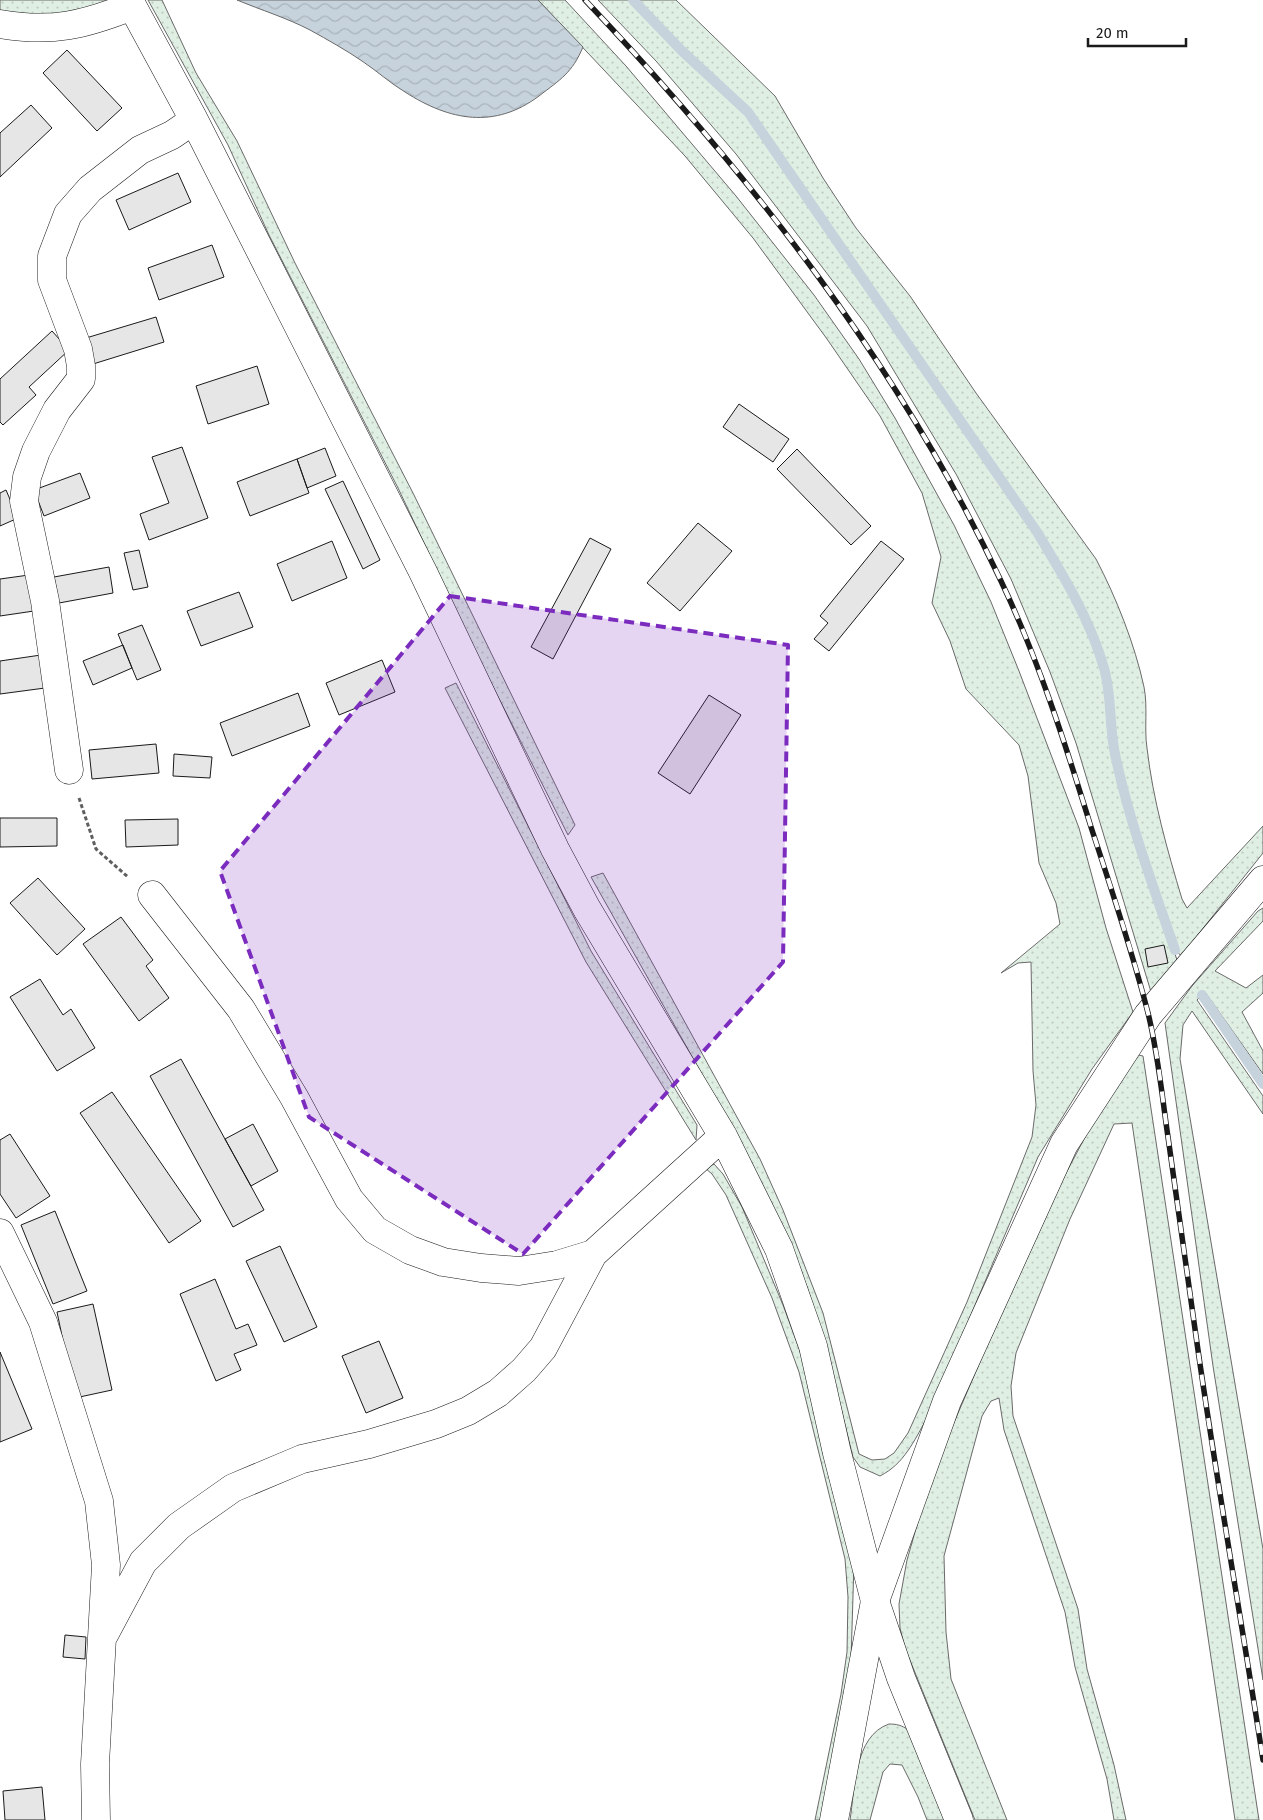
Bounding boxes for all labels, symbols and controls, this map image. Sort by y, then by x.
scale bar [1088,15,1186,47]
text: 20 m [1096,24,1129,42]

